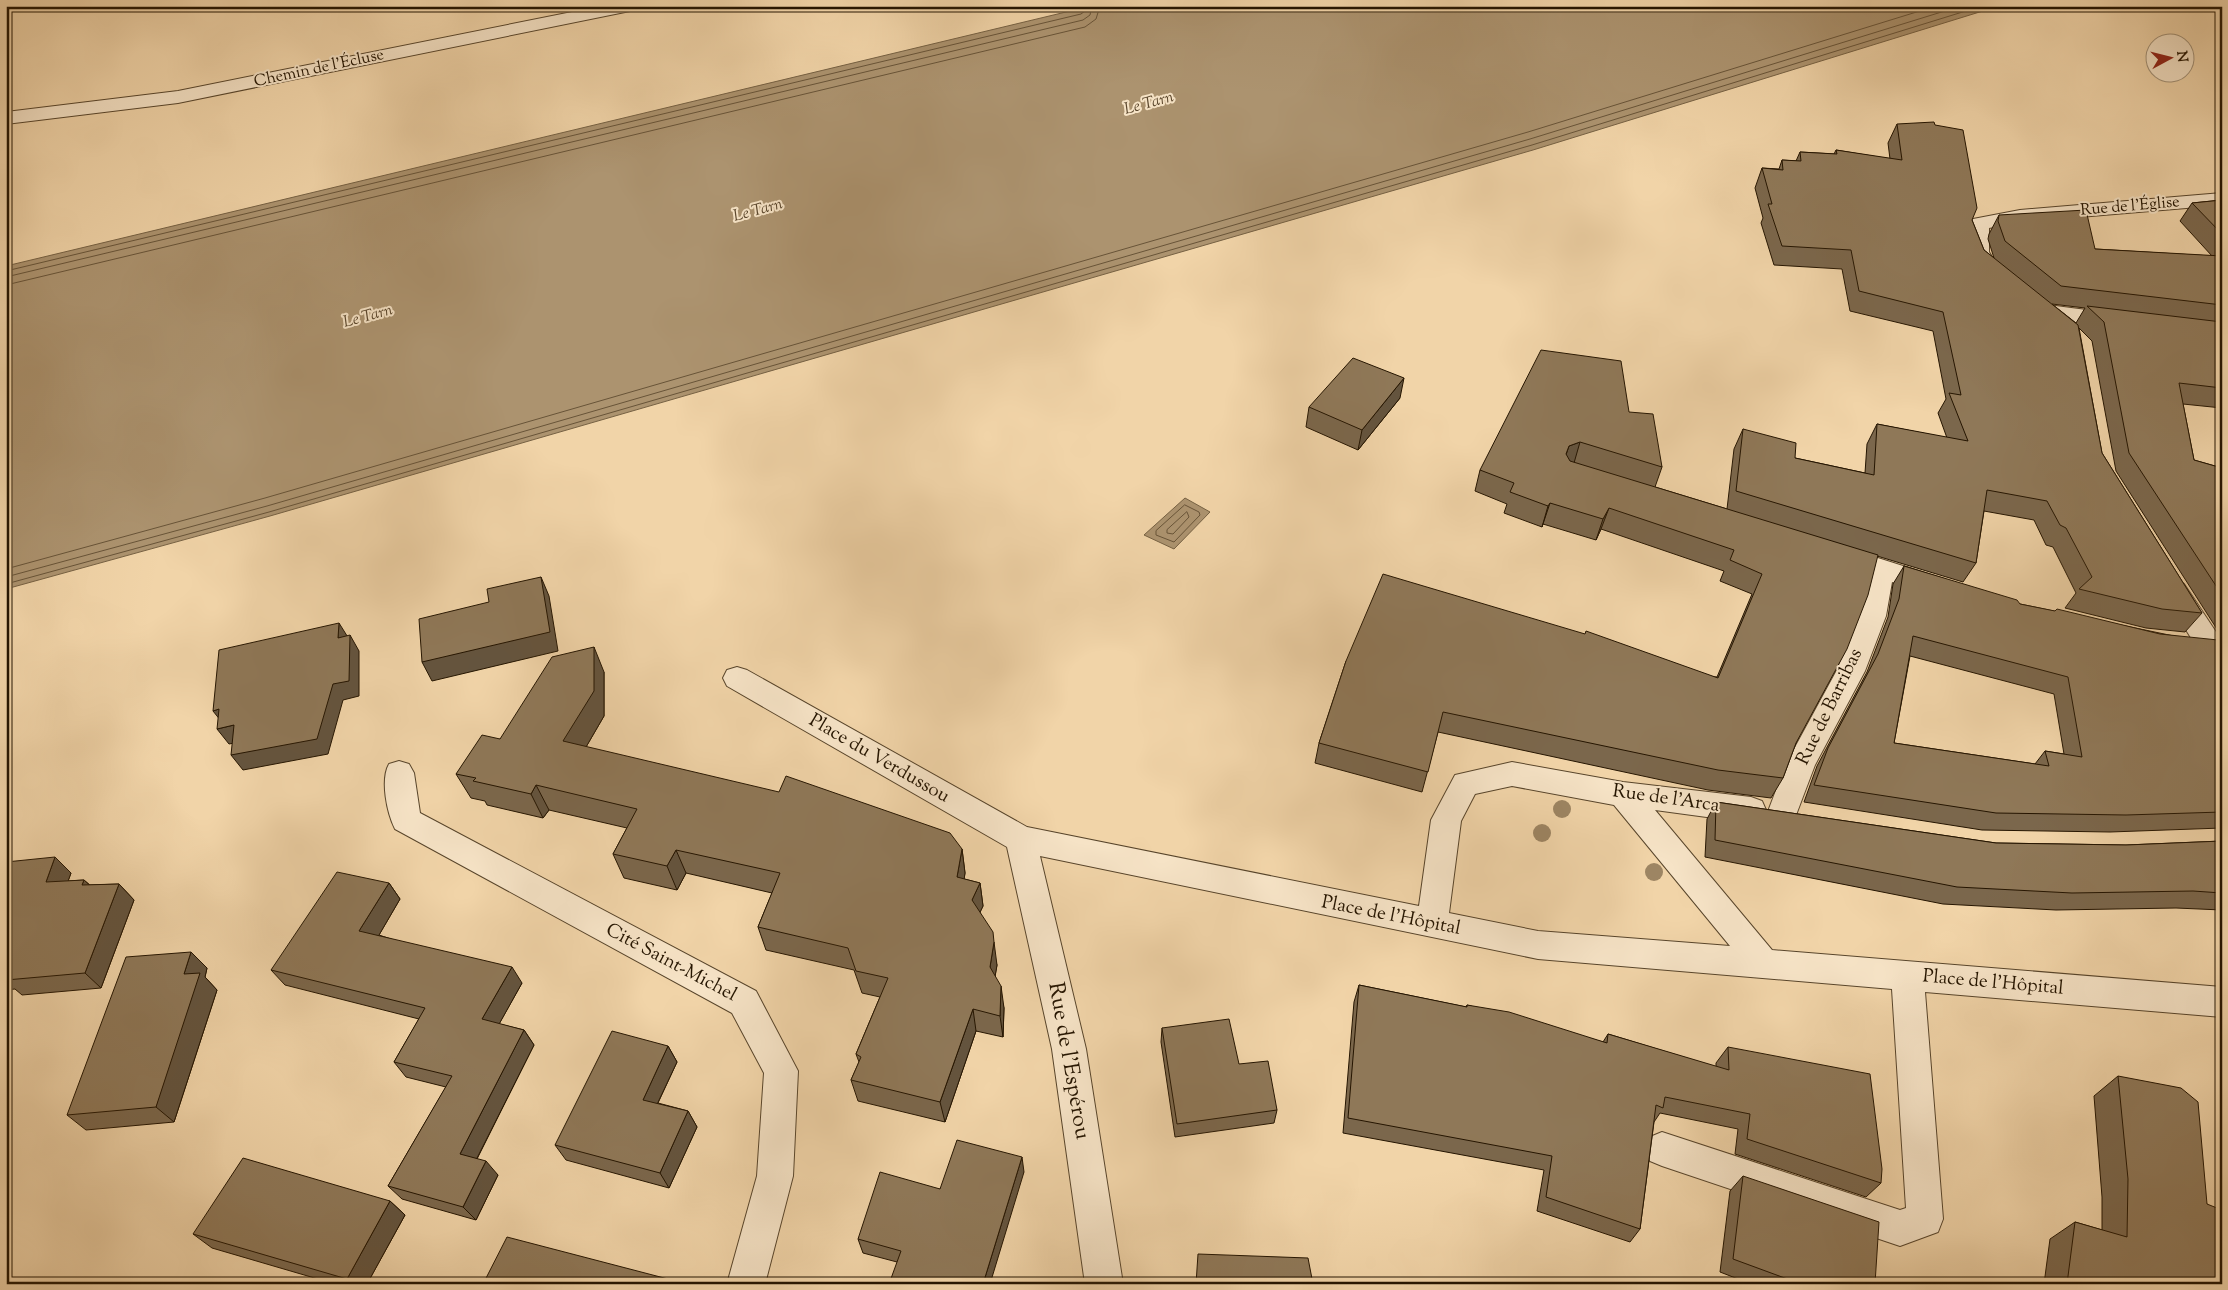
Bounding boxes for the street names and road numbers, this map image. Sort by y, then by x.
street label: Chemin de l'Écluse [252,44,386,94]
street label: Rue de l'Église [2079,191,2181,223]
street label: Rue de Barribas [1790,644,1870,770]
street label: Place du Verdussou [804,708,955,810]
street label: Rue de l'Arca [1611,778,1722,820]
street label: Place de l'Hôpital [1319,889,1463,943]
street label: Cité Saint-Michel [601,917,741,1009]
street label: Place de l'Hôpital [1921,963,2065,1003]
street label: Rue de l'Espérou [1038,980,1098,1142]

